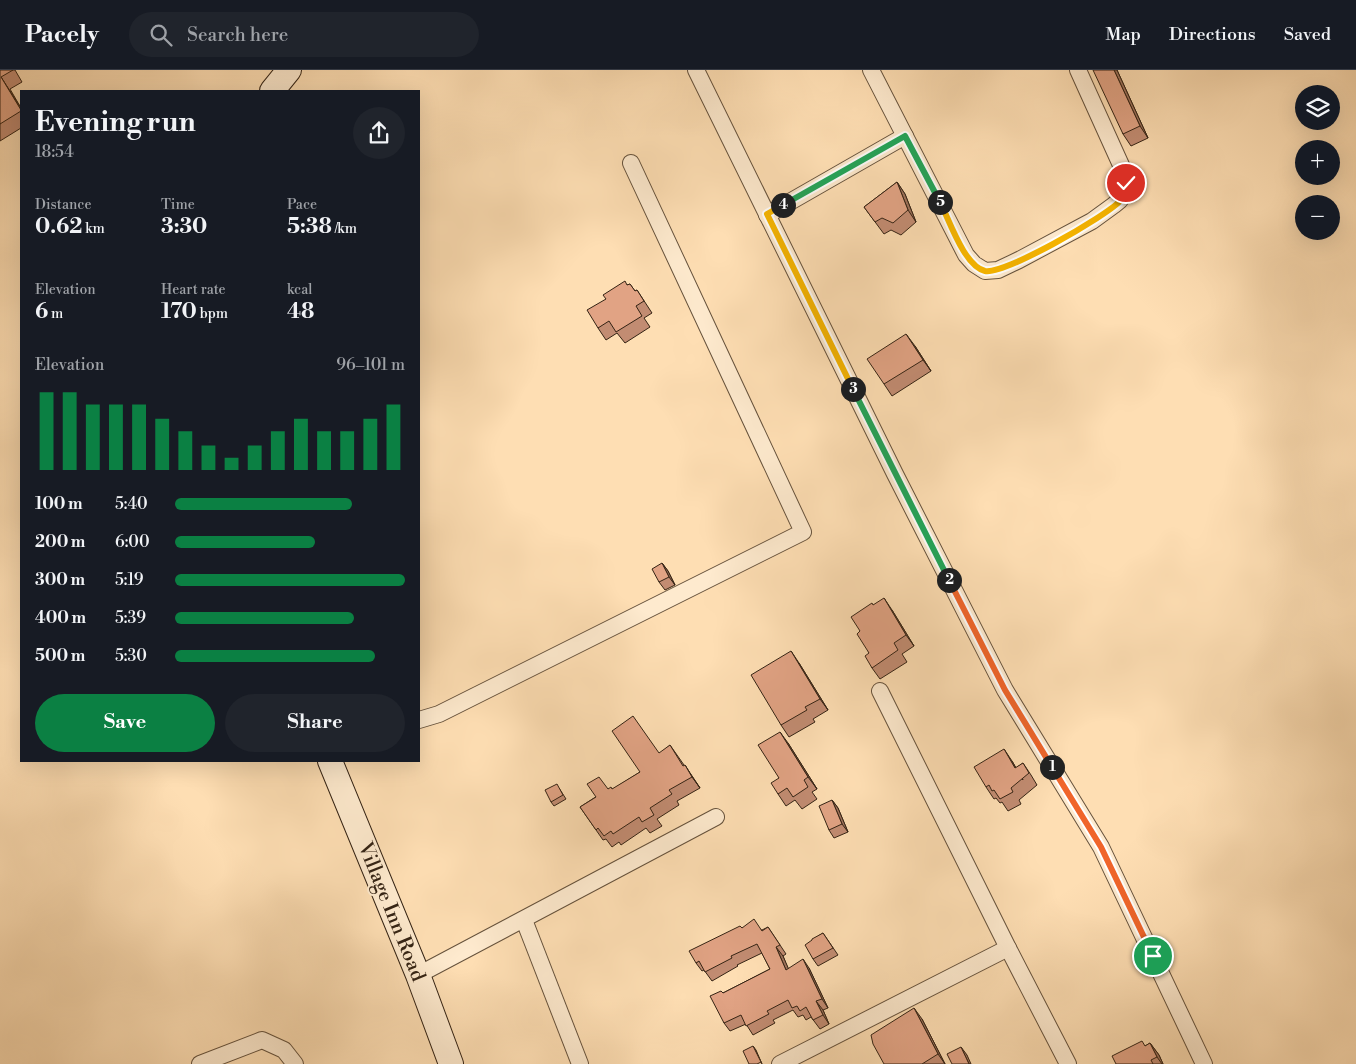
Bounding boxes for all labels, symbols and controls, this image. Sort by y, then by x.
search box [129,12,479,57]
text: Pacely [25,20,99,50]
icon: search [147,21,175,49]
text: Search here [187,23,288,47]
text: Map [1105,23,1141,46]
text: Directions [1169,23,1256,46]
text: Saved [1284,23,1331,46]
map controls [1295,85,1340,240]
button: layers [1295,85,1340,130]
text: Evening run [35,105,196,140]
button: share [353,107,405,159]
button: + [1295,140,1340,185]
text: 18:54 [35,142,74,162]
pin [1105,162,1147,204]
icon: check [1112,169,1140,197]
pin: 5 [928,190,952,214]
pin: 4 [770,192,796,218]
text: 5 [936,193,945,211]
button: − [1295,195,1340,240]
text: Distance [35,196,92,214]
text: Time [161,196,195,214]
text: Pace [287,196,317,214]
text: 4 [779,196,788,214]
text: 0.62 [35,214,82,240]
text: 3:30 [161,214,207,240]
text: 5:38 [287,214,332,240]
text: km [82,220,105,238]
text: /km [332,220,357,238]
text: Elevation [35,281,96,299]
text: Heart rate [161,281,226,299]
text: kcal [287,281,312,299]
text: 6 [35,299,48,325]
text: 170 [161,299,197,325]
text: 48 [287,299,314,325]
text: m [48,305,63,323]
text: bpm [197,305,228,323]
text: Elevation [35,355,104,375]
text: 96–101 m [336,355,405,375]
pin: 3 [840,376,866,402]
text: 3 [849,380,858,398]
text: 100 m [35,494,83,514]
text: 5:40 [115,494,148,514]
text: 200 m [35,532,85,552]
text: 6:00 [115,532,150,552]
pin: 2 [936,568,962,592]
text: 300 m [35,570,85,590]
text: 5:19 [115,570,143,590]
text: 2 [945,571,954,589]
text: 400 m [35,608,86,628]
text: 5:39 [115,608,146,628]
text: 500 m [35,646,85,666]
text: 5:30 [115,646,147,666]
button: Save [35,694,215,752]
button: Share [225,694,405,752]
pin: 1 [1040,754,1064,780]
text: 1 [1049,758,1056,776]
street label: Village Inn Road [351,838,431,986]
pin [1132,935,1174,977]
icon: arrive [1139,942,1167,970]

